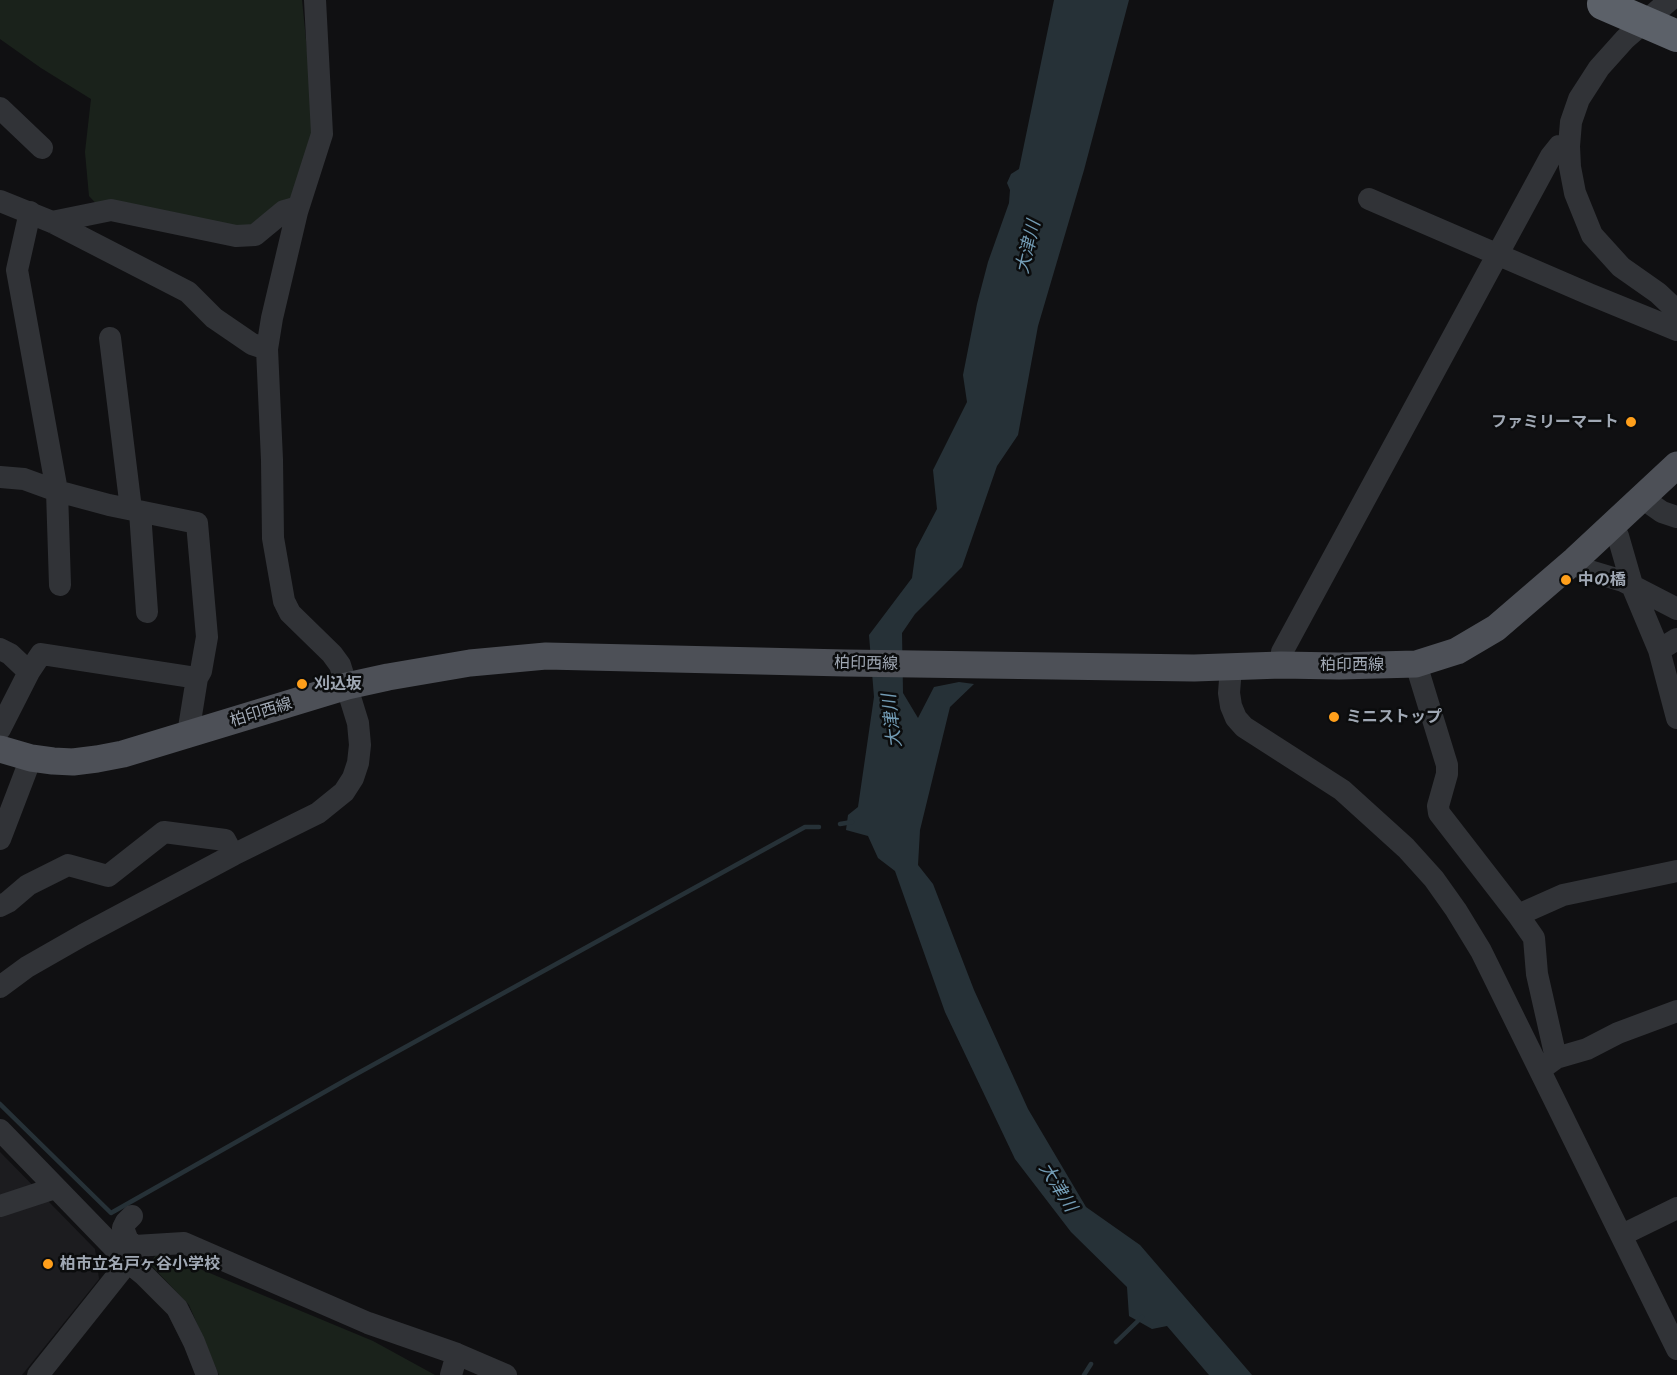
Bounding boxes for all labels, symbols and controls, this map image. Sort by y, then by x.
water label: 大津川 [1011,218,1045,276]
place label: ファミリーマート [1491,412,1619,432]
marker: ファミリーマート [1624,415,1638,429]
place label: 中の橋 [1578,570,1626,590]
marker: 中の橋 [1559,573,1573,587]
street label: 柏印西線 [834,653,898,673]
street label: 柏印西線 [1320,655,1384,675]
place label: 刈込坂 [314,674,362,694]
marker: 刈込坂 [295,677,309,691]
street label: 柏印西線 [228,693,294,731]
water label: 大津川 [878,693,906,749]
place label: ミニストップ [1346,707,1442,727]
marker: ミニストップ [1327,710,1341,724]
water label: 大津川 [1035,1158,1081,1216]
place label: 柏市立名戸ヶ谷小学校 [60,1254,220,1274]
marker: 柏市立名戸ヶ谷小学校 [41,1257,55,1271]

